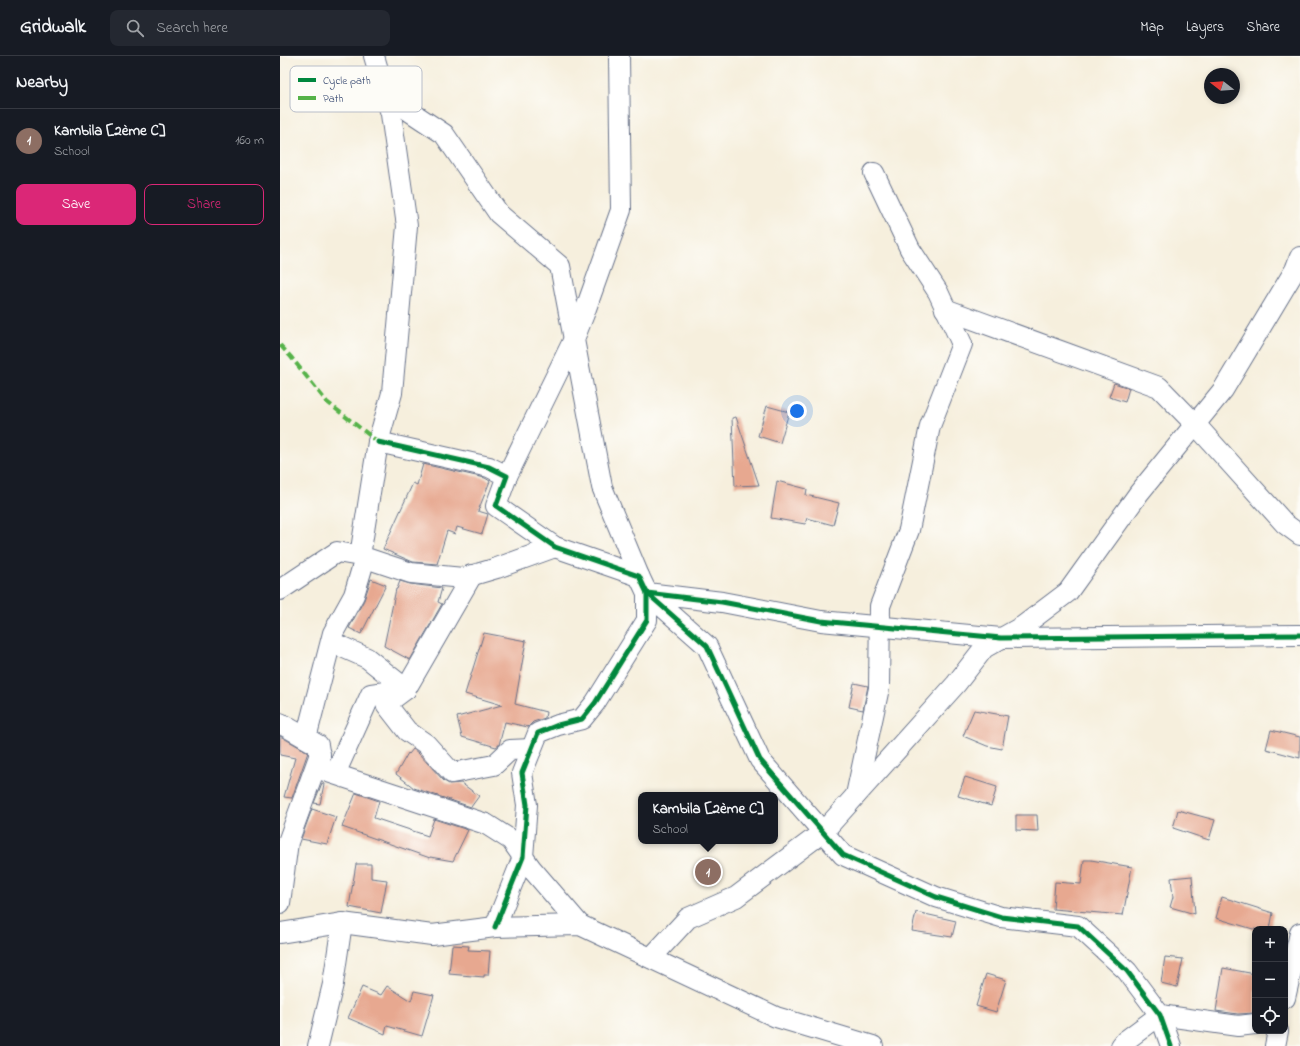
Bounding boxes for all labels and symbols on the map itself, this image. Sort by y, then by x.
legend [290,66,422,112]
north arrow [1204,68,1240,104]
text: Cycle path [323,73,371,90]
text: Path [323,91,344,107]
your location [787,401,807,421]
pin: 1 [695,857,721,887]

